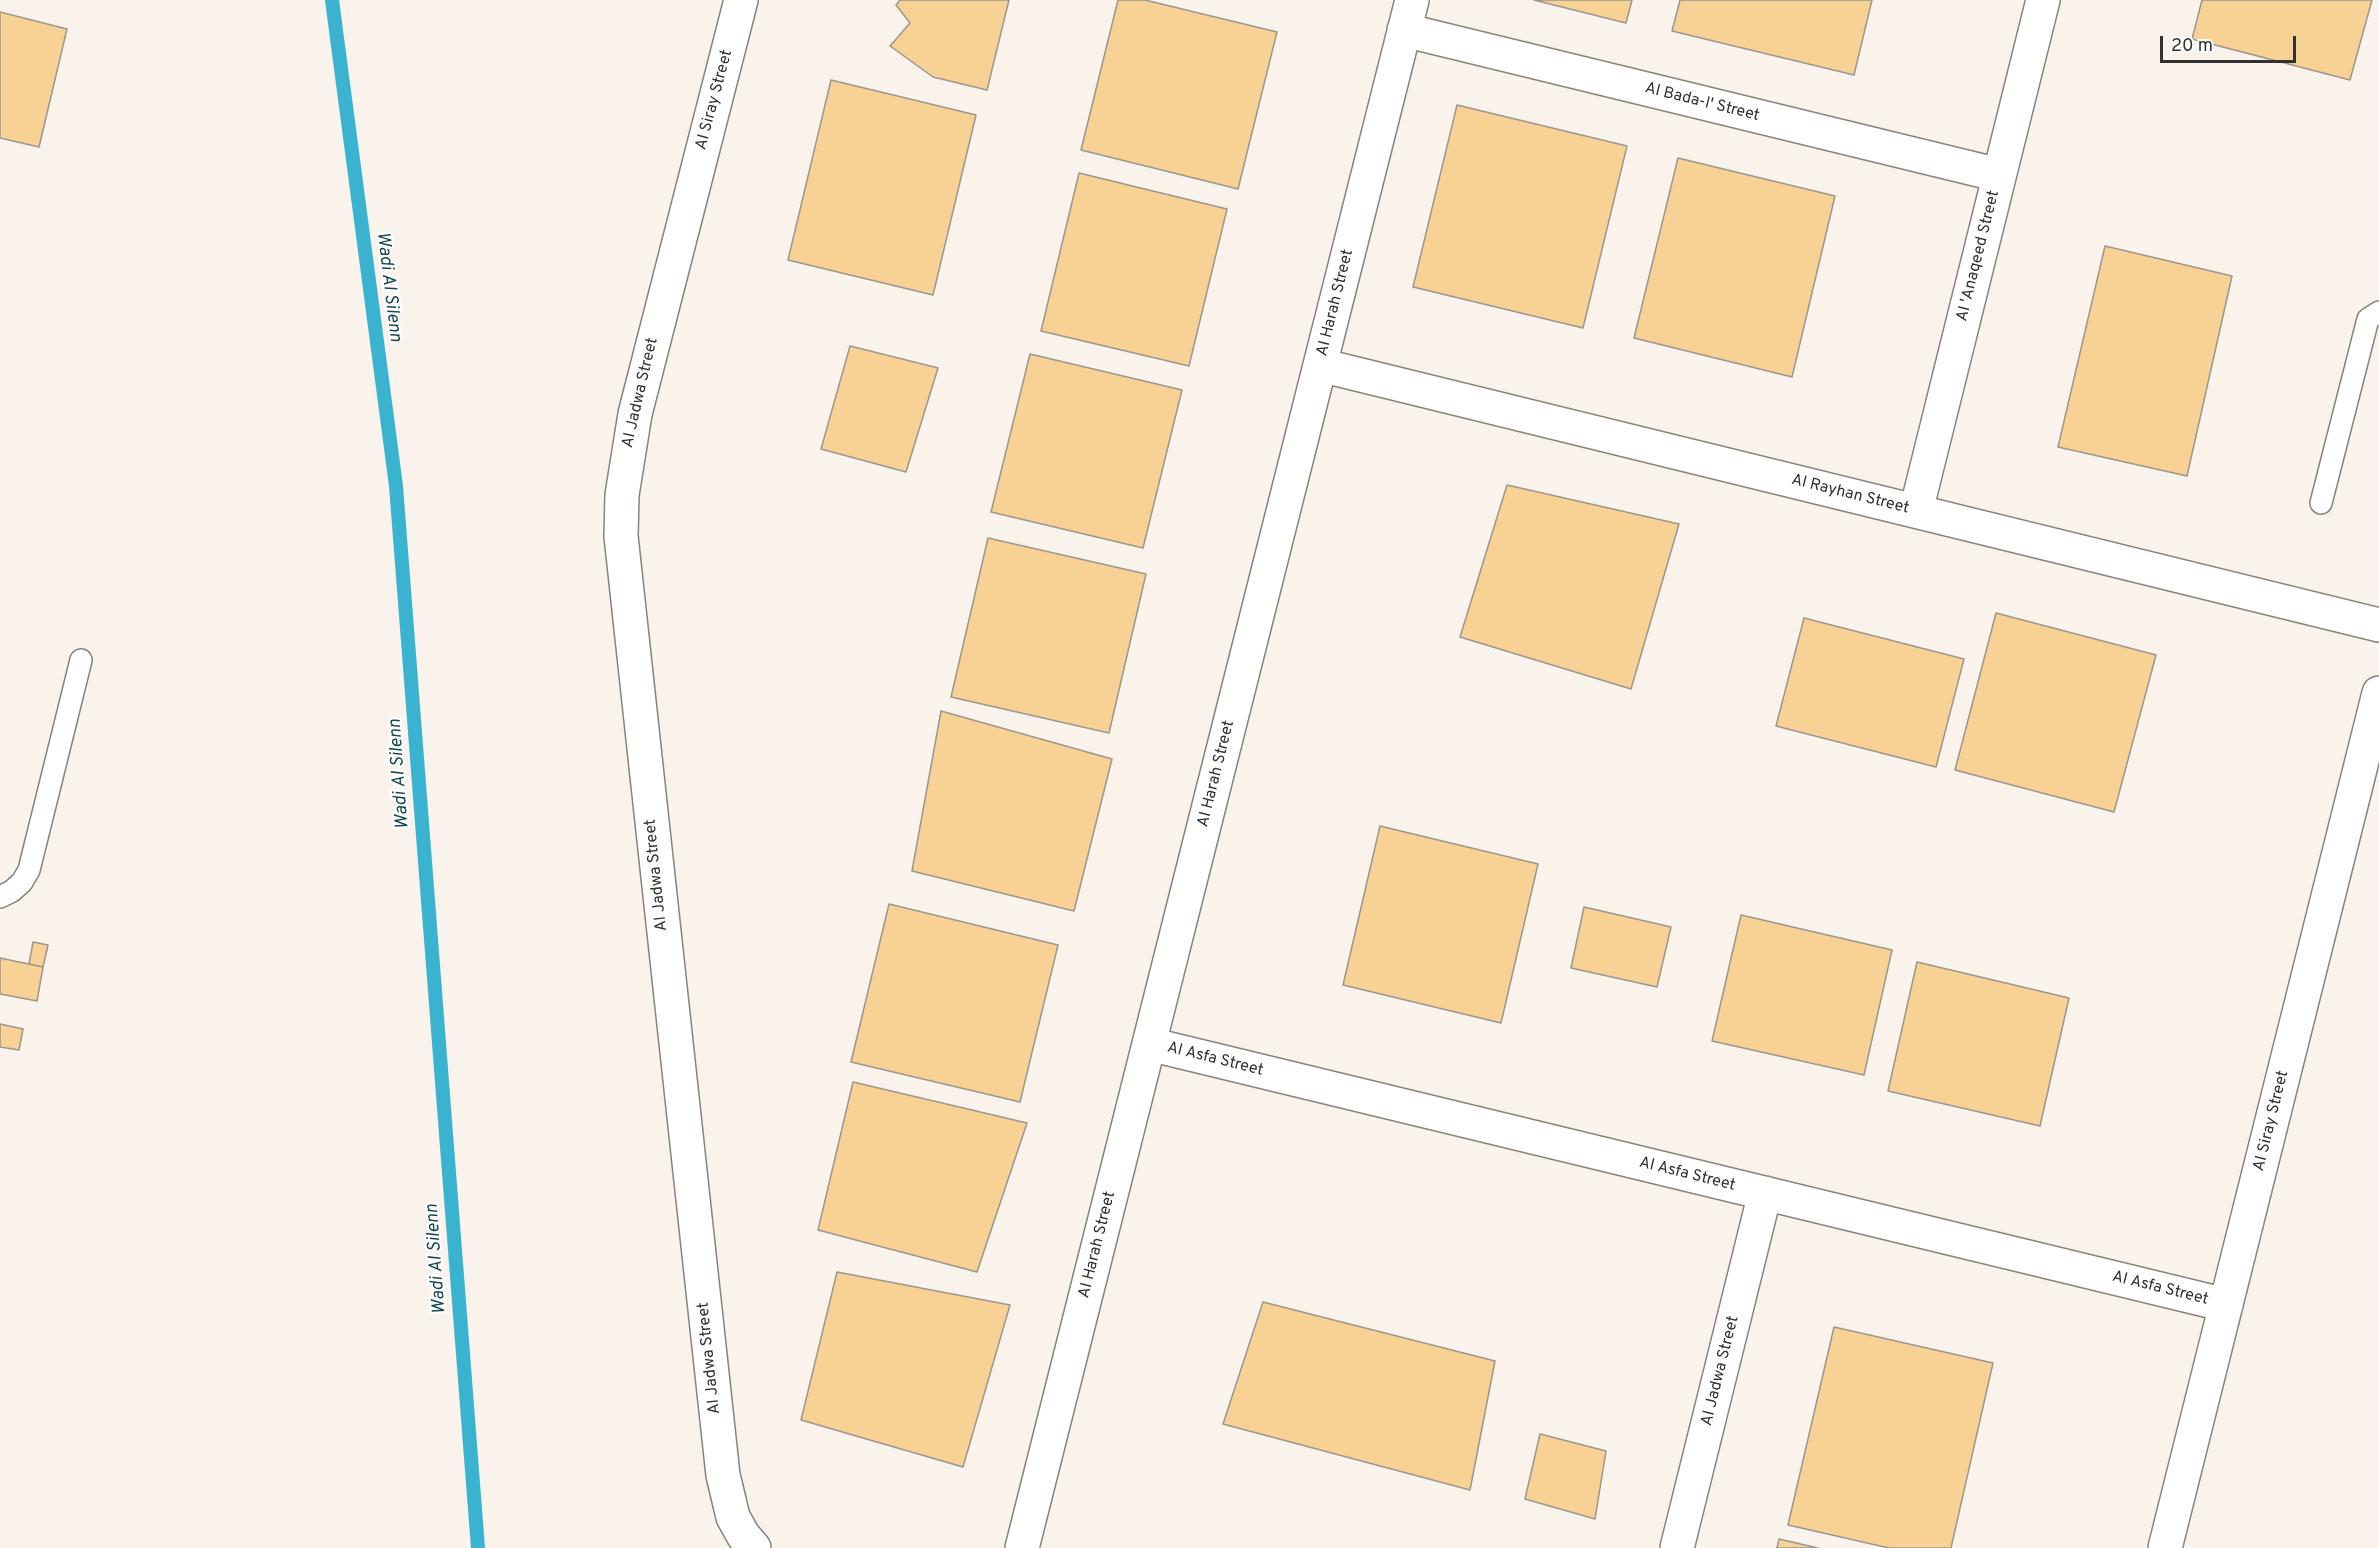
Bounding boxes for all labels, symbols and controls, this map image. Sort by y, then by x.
scale bar [2163,24,2300,62]
text: 20 m [2171,35,2213,58]
street label: Al Siray Street [692,48,738,152]
street label: Al Bada-I' Street [1643,79,1761,127]
street label: Al 'Anaqeed Street [1953,188,2005,324]
water label: Wadi Al Silenn [371,231,405,343]
street label: Al Harah Street [1313,248,1359,358]
street label: Al Jadwa Street [619,336,663,450]
street label: Al Rayhan Street [1789,471,1911,519]
water label: Wadi Al Silenn [385,718,415,830]
street label: Al Harah Street [1194,719,1240,829]
street label: Al Jadwa Street [642,818,672,932]
street label: Al Asfa Street [1165,1039,1265,1081]
street label: Al Siray Street [2250,1069,2294,1173]
street label: Al Asfa Street [1637,1154,1737,1196]
street label: Al Harah Street [1075,1190,1121,1300]
water label: Wadi Al Silenn [422,1203,452,1315]
street label: Al Asfa Street [2110,1268,2210,1310]
street label: Al Jadwa Street [695,1301,725,1415]
street label: Al Jadwa Street [1698,1314,1744,1428]

